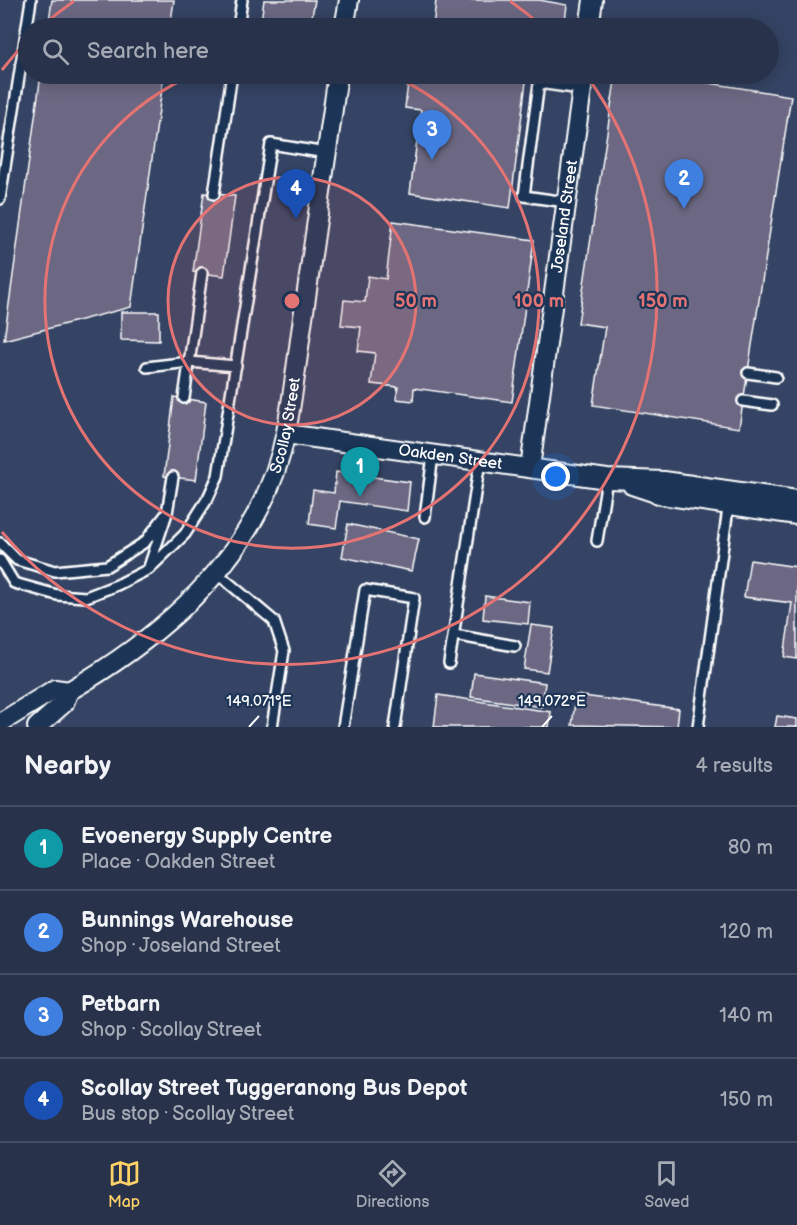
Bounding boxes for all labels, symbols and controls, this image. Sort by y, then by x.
search box [18,18,779,84]
icon: search [39,35,72,68]
text: Search here [87,38,209,65]
pin: 3 [412,110,452,160]
street label: Joseland Street [547,159,582,274]
pin: 2 [664,160,704,209]
pin: 4 [276,170,316,219]
centre of rings [282,291,302,311]
text: 50 m [395,291,437,312]
text: 100 m [514,291,564,312]
text: 150 m [638,291,688,312]
street label: Scollay Street [266,376,304,476]
street label: Oakden Street [397,440,503,474]
pin: 1 [340,448,380,497]
your location [541,462,570,491]
text: 149.071°E [226,692,292,711]
text: 149.072°E [518,692,586,711]
text: Nearby [24,751,111,782]
text: 4 results [695,754,773,778]
text: Evoenergy Supply Centre [81,823,332,850]
text: 1 [39,836,48,860]
text: 80 m [728,836,773,860]
text: Place · Oakden Street [81,850,275,874]
text: Bunnings Warehouse [81,907,293,934]
text: 2 [38,920,49,944]
text: 120 m [720,920,773,944]
text: Shop · Joseland Street [81,934,281,958]
text: Petbarn [81,991,160,1018]
text: 3 [38,1004,49,1028]
text: 140 m [719,1004,773,1028]
text: Shop · Scollay Street [81,1018,262,1042]
text: Scollay Street Tuggeranong Bus Depot [81,1075,467,1102]
text: 4 [38,1088,49,1112]
text: 150 m [720,1088,773,1112]
text: Bus stop · Scollay Street [81,1102,294,1126]
tab: Map [108,1157,141,1212]
tab: Directions [356,1157,429,1212]
tab: Saved [644,1157,689,1212]

